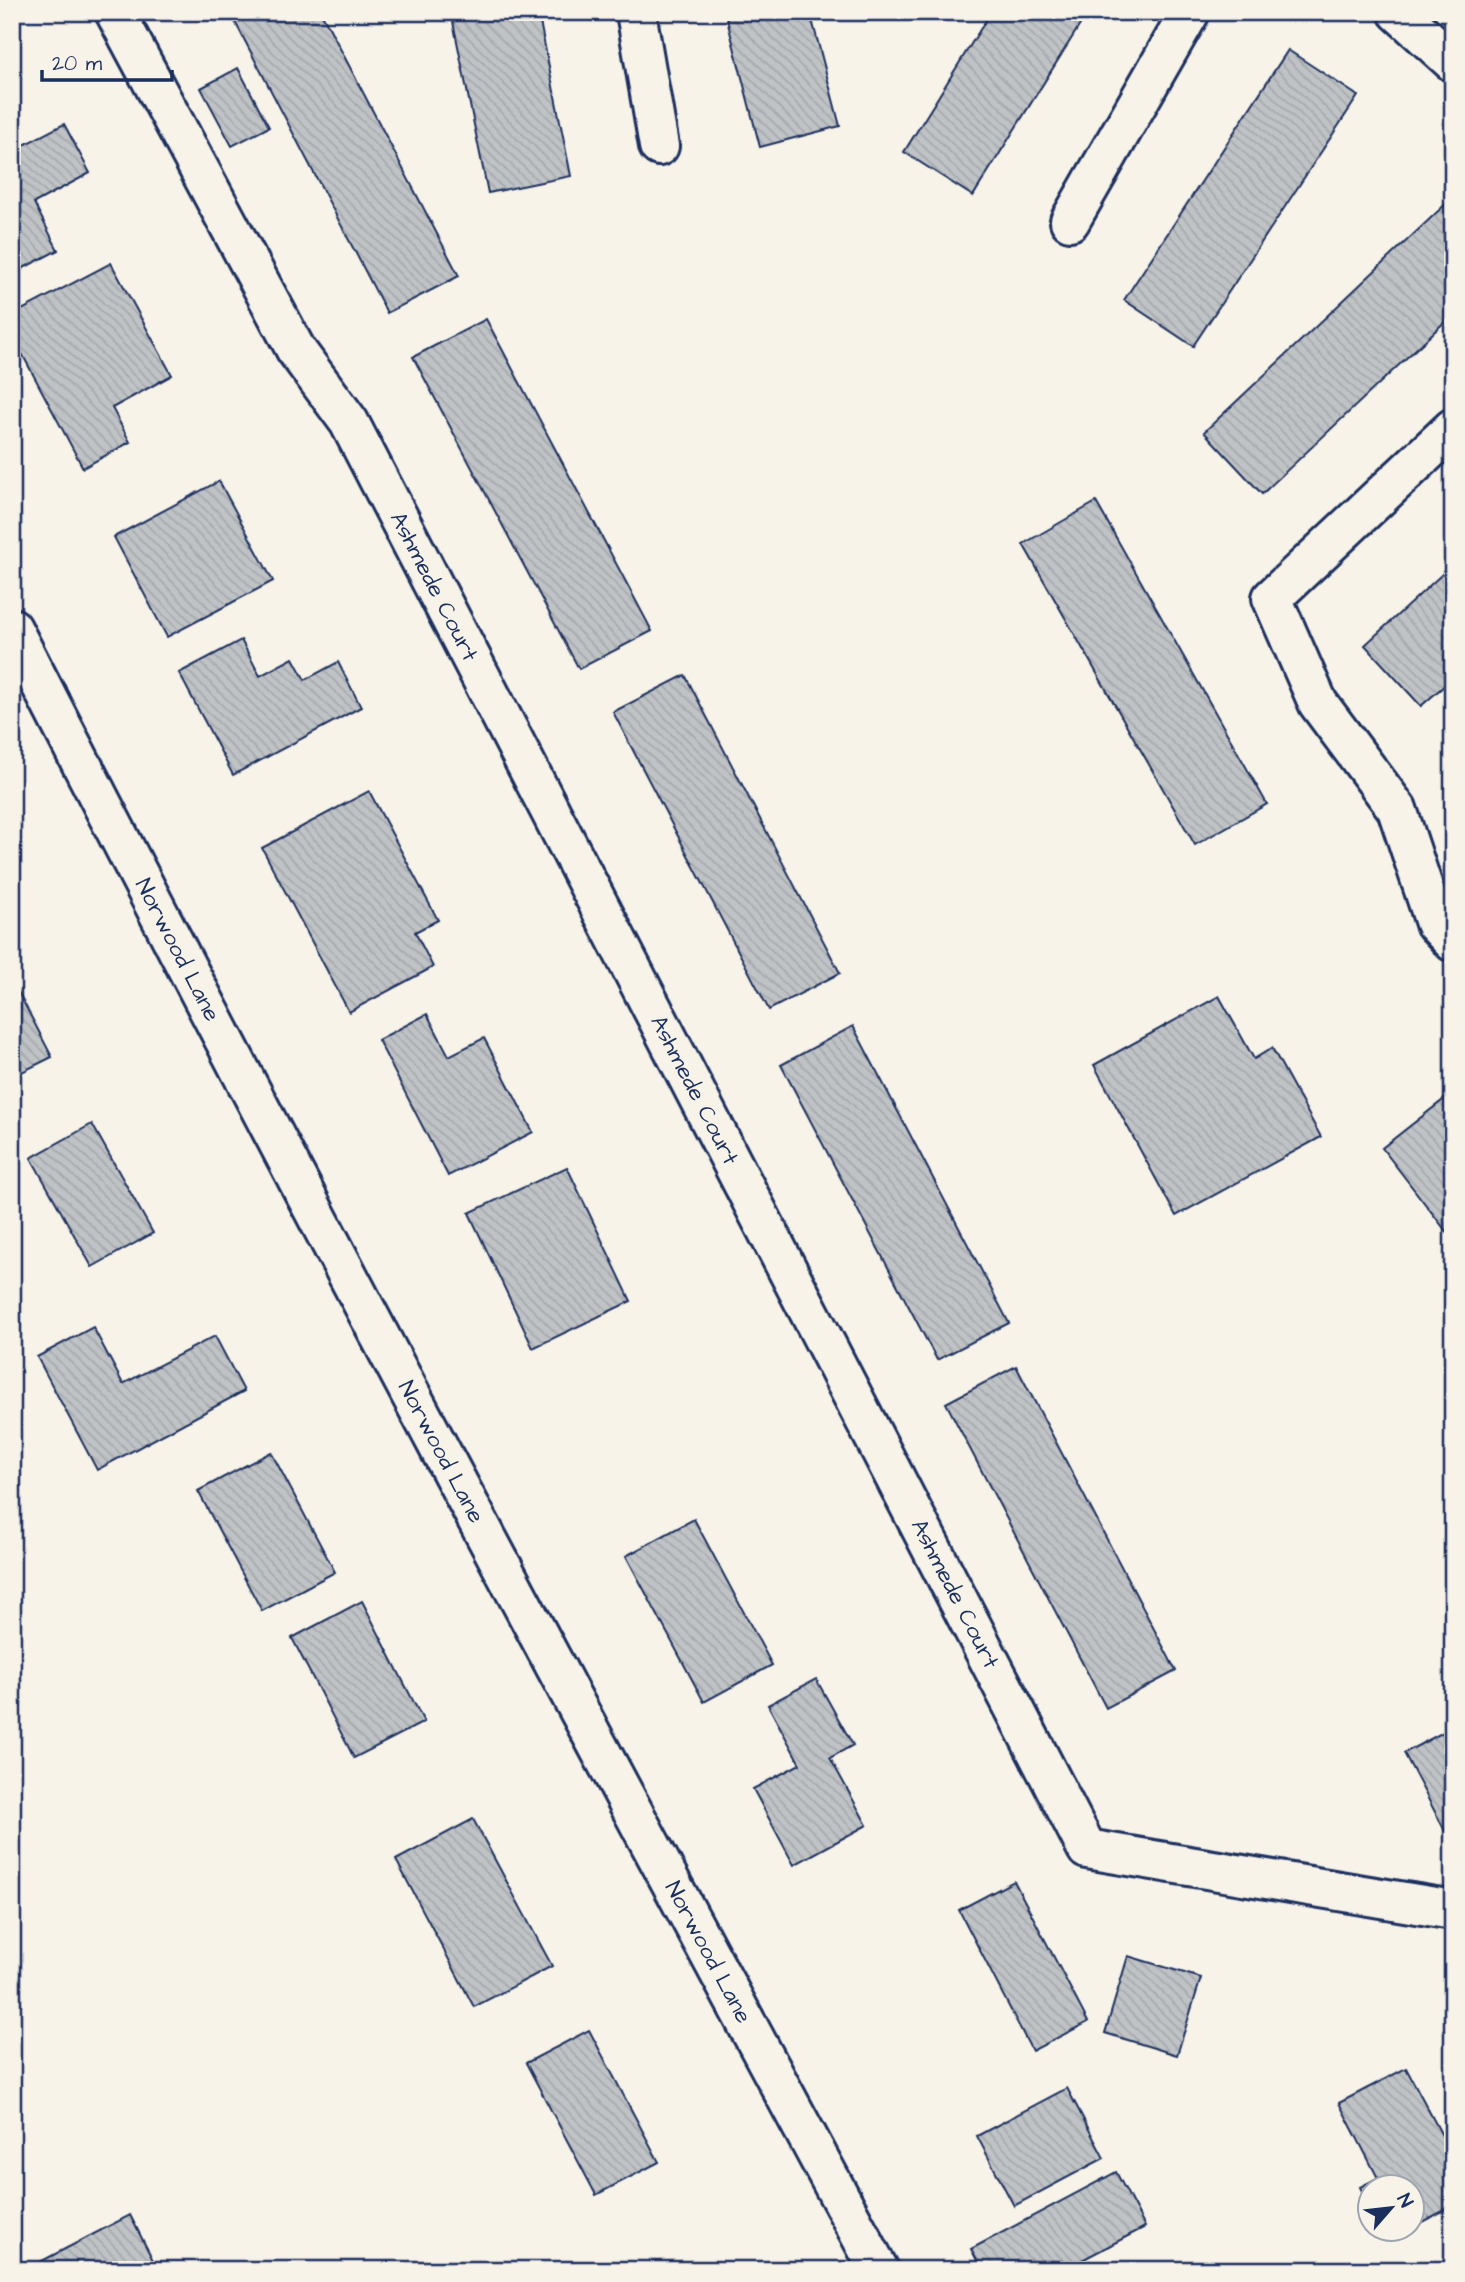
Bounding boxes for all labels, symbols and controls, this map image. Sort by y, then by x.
scale bar [42,38,172,82]
text: 20 m [52,49,103,78]
street label: Ashmede Court [382,506,486,667]
street label: Norwood Lane [127,873,228,1027]
street label: Ashmede Court [643,1010,747,1171]
street label: Norwood Lane [390,1375,492,1529]
street label: Ashmede Court [903,1513,1007,1675]
street label: Norwood Lane [657,1875,759,2029]
north arrow [1356,2174,1426,2244]
text: N [1390,2189,1419,2212]

